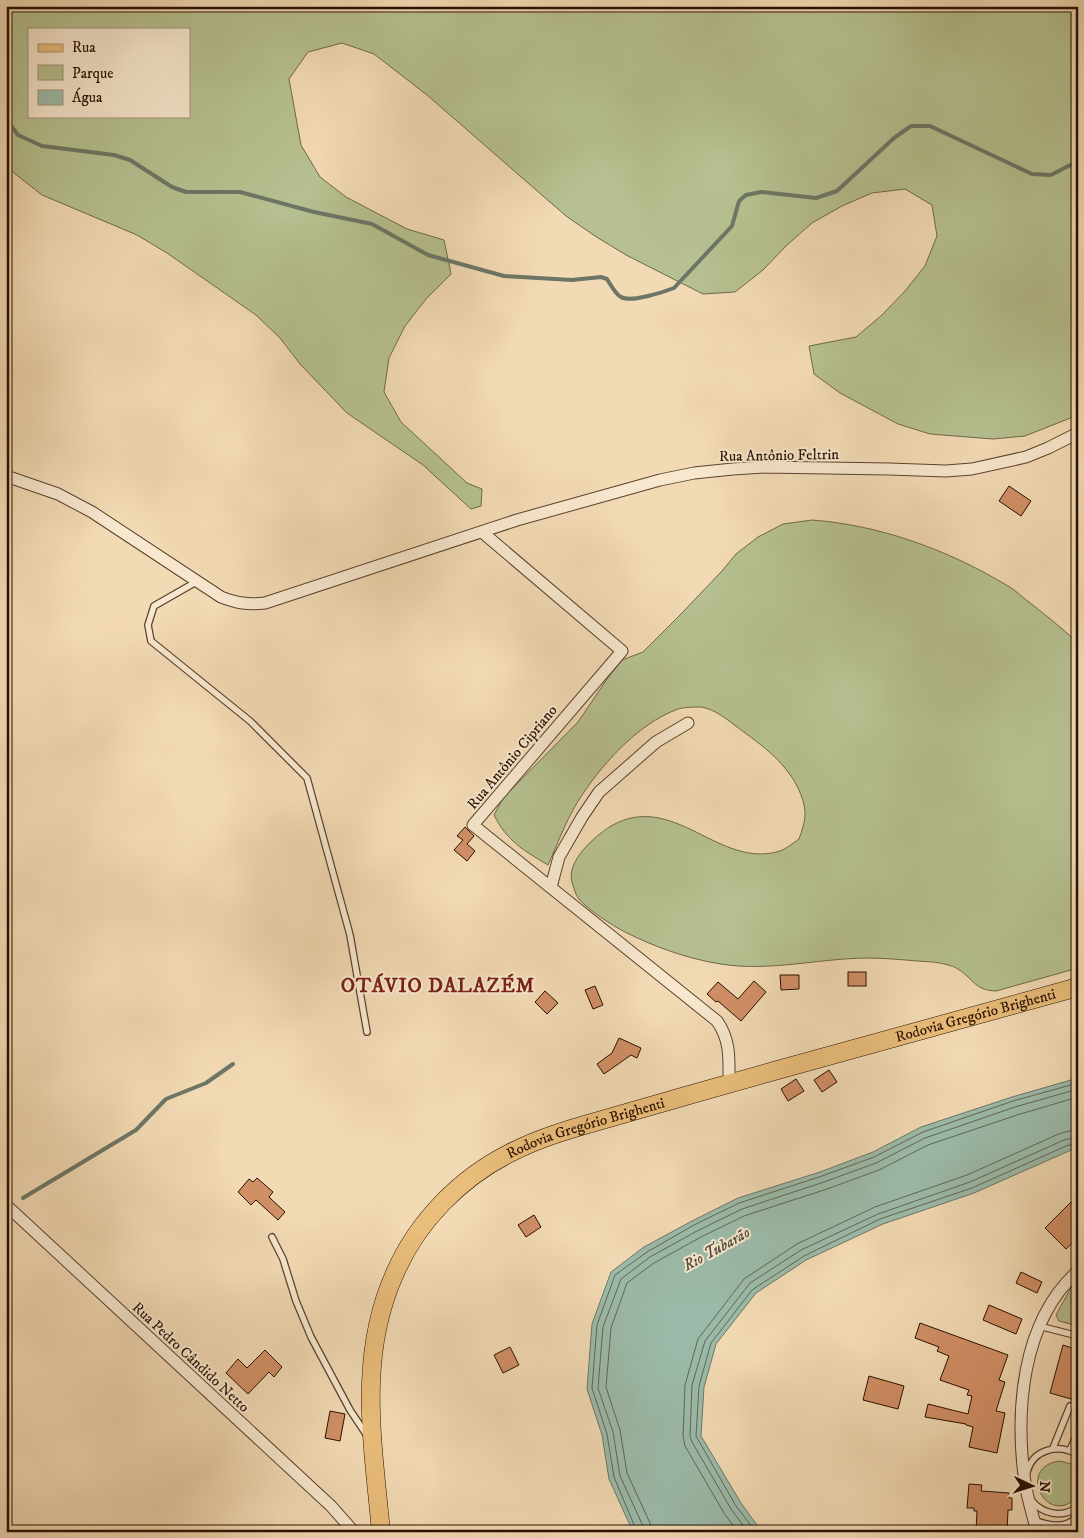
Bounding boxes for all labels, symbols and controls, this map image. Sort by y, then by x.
legend [28,28,190,118]
text: Rua [72,38,96,57]
text: Parque [72,64,113,83]
text: Água [72,87,103,107]
street label: Rua Antônio Feltrin [719,445,839,466]
street label: Rua Antônio Cipriano [463,701,562,813]
district label: OTÁVIO DALAZÉM [341,973,535,999]
street label: Rodovia Gregório Brighenti [893,985,1058,1047]
street label: Rodovia Gregório Brighenti [503,1093,667,1163]
water label: Rio Tubarão [679,1222,754,1276]
street label: Rua Pedro Cândido Netto [128,1298,253,1417]
north arrow [1006,1460,1056,1510]
text: N [1035,1480,1053,1494]

